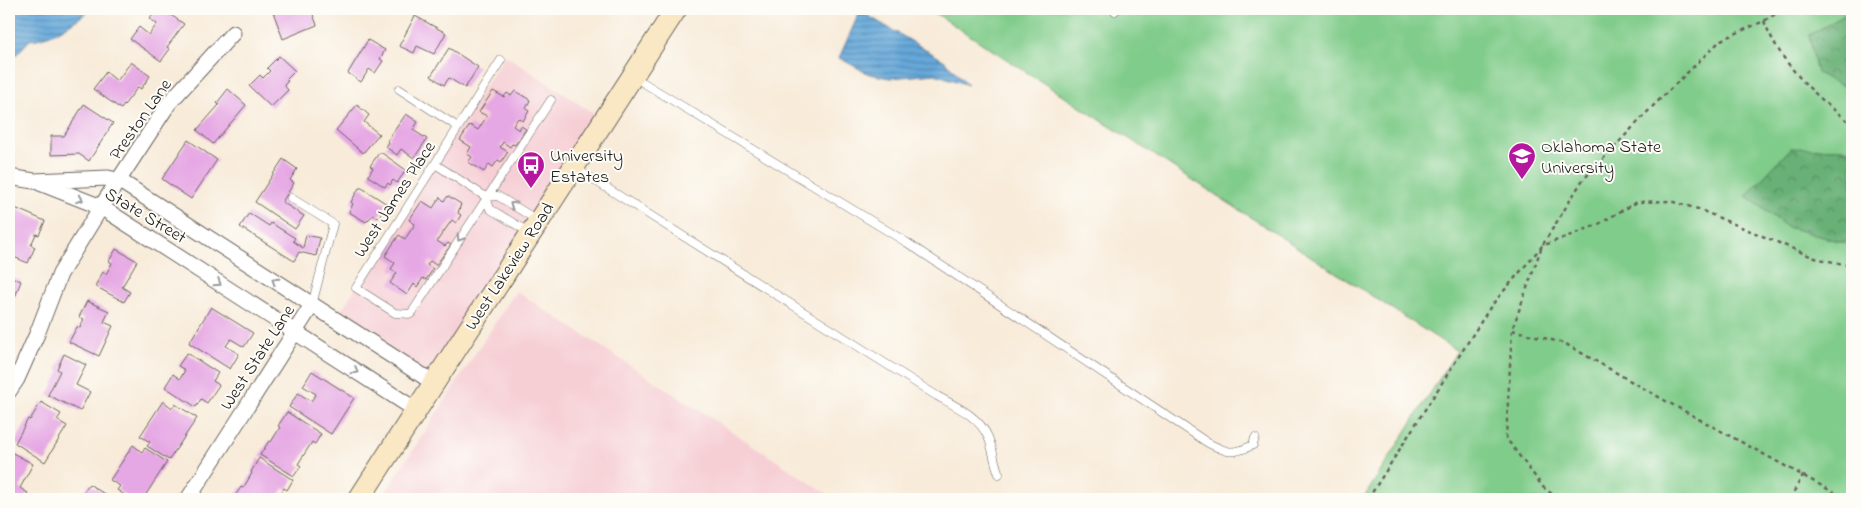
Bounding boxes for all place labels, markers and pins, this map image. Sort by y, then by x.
place label: Oklahoma State University [1541,135,1662,182]
school or university icon: Oklahoma State University [1507,141,1537,180]
place label: University Estates [550,144,623,191]
bus stop icon: University Estates [516,150,546,189]

